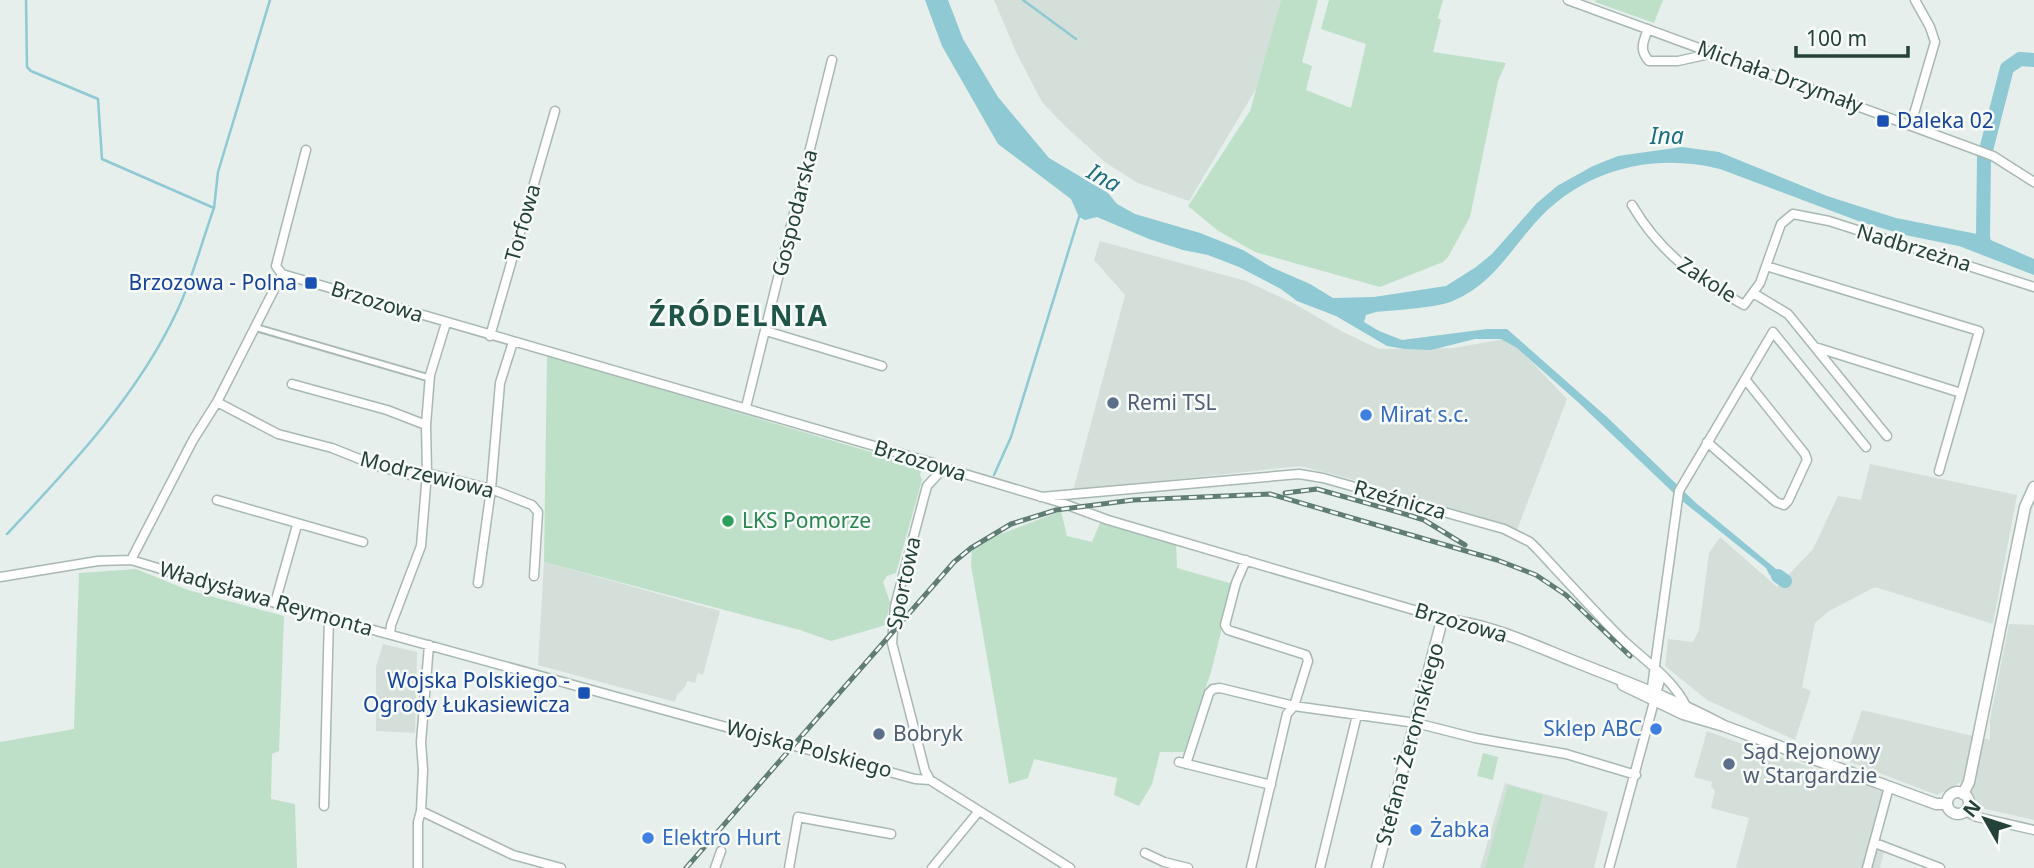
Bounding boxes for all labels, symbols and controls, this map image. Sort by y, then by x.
scale bar [1796,14,1908,58]
text: 100 m [1806,24,1867,52]
street label: Michała Drzymały [1694,33,1867,119]
place label: Daleka 02 [1897,106,1994,134]
marker: Daleka 02 [1875,113,1891,129]
water label: Ina [1649,119,1684,151]
street label: Gospodarska [765,146,823,279]
water label: Ina [1081,154,1127,199]
street label: Torfowa [498,181,546,265]
street label: Nadbrzeżna [1854,216,1975,278]
street label: Zakole [1673,250,1742,309]
place label: Brzozowa - Polna [129,268,297,296]
street label: Brzozowa [328,274,427,328]
marker: Brzozowa - Polna [303,275,319,291]
district label: ŹRÓDELNIA [649,296,829,334]
place label: Remi TSL [1127,388,1217,416]
marker: Remi TSL [1105,395,1121,411]
place label: Mirat s.c. [1380,400,1469,428]
marker: Mirat s.c. [1358,407,1374,423]
street label: Brzozowa [871,433,970,487]
street label: Modrzewiowa [357,444,497,504]
street label: Rzeźnicza [1351,473,1450,526]
place label: LKS Pomorze [742,506,871,534]
marker: LKS Pomorze [720,513,736,529]
street label: Sportowa [880,534,926,632]
street label: Władysława Reymonta [156,554,376,642]
street label: Brzozowa [1412,595,1511,649]
street label: Stefana Żeromskiego [1368,639,1450,848]
place label: Wojska Polskiego - Ogrody Łukasiewicza [363,666,570,718]
marker: Wojska Polskiego - Ogrody Łukasiewicza [576,685,592,701]
street label: Wojska Polskiego [723,712,895,784]
place label: Sklep ABC [1543,714,1642,742]
place label: Bobryk [893,719,964,747]
marker: Sklep ABC [1648,721,1664,737]
marker: Bobryk [871,726,887,742]
place label: Sąd Rejonowy w Stargardzie [1743,737,1880,789]
marker: Sąd Rejonowy w Stargardzie [1721,756,1737,772]
north arrow [1950,784,2020,854]
text: N [1957,794,1987,822]
place label: Żabka [1430,815,1490,843]
marker: Żabka [1408,822,1424,838]
place label: Elektro Hurt [662,823,781,851]
marker: Elektro Hurt [640,830,656,846]

